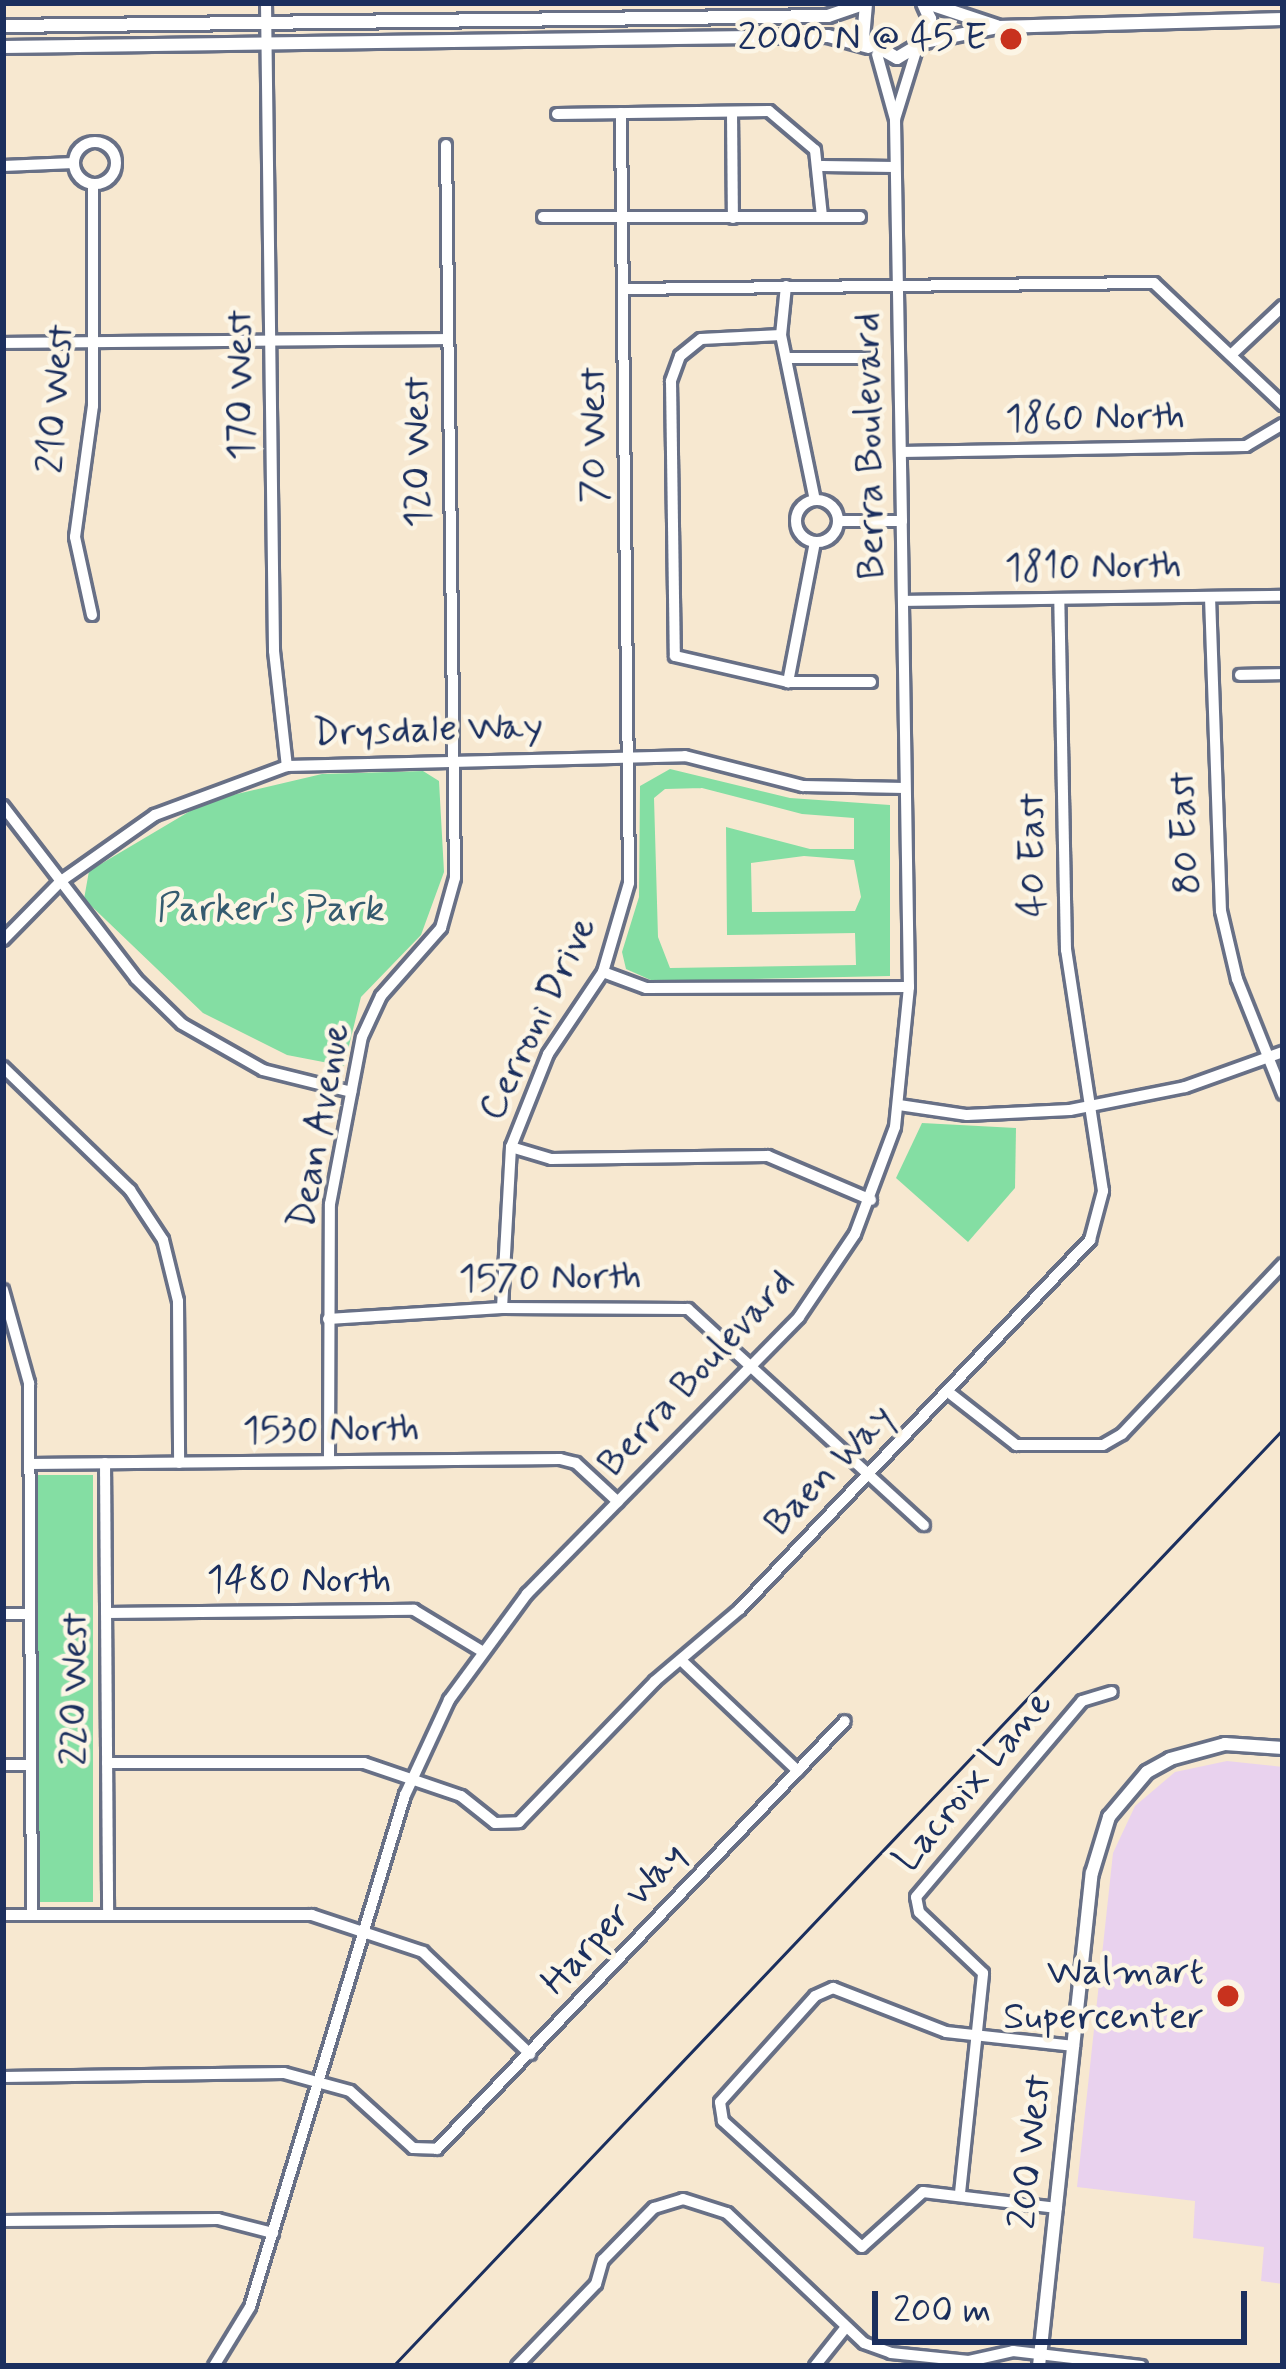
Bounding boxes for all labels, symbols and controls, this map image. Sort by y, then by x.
place label: 2000 N @ 45 E [737,16,987,62]
marker: 2000 N @ 45 E [998,26,1024,52]
street label: 170 West [217,309,267,461]
street label: Berra Boulevard [845,315,897,577]
street label: 210 West [28,323,86,475]
street label: 70 West [570,366,620,504]
street label: 120 West [394,376,444,528]
street label: 1860 North [1005,394,1185,444]
street label: 1810 North [1004,543,1182,593]
street label: Drysdale Way [312,704,544,758]
street label: 80 East [1159,770,1213,896]
street label: 40 East [1010,792,1058,918]
park label: Parker's Park [158,887,384,933]
street label: Cerroni Drive [470,910,608,1128]
street label: Dean Avenue [279,1015,363,1237]
street label: 1570 North [458,1254,642,1304]
street label: Berra Boulevard [591,1262,803,1486]
street label: Baen Way [754,1394,906,1548]
street label: 1530 North [242,1406,420,1456]
street label: 1480 North [207,1558,391,1604]
street label: 220 West [53,1612,99,1766]
street label: Lacroix Lane [886,1683,1062,1881]
street label: Harper Way [531,1832,699,2008]
place label: Walmart Supercenter [1003,1951,1204,2042]
marker: Walmart Supercenter [1215,1983,1241,2009]
street label: 200 West [1001,2072,1063,2232]
scale bar [878,2267,1253,2341]
text: 200 m [893,2288,991,2335]

